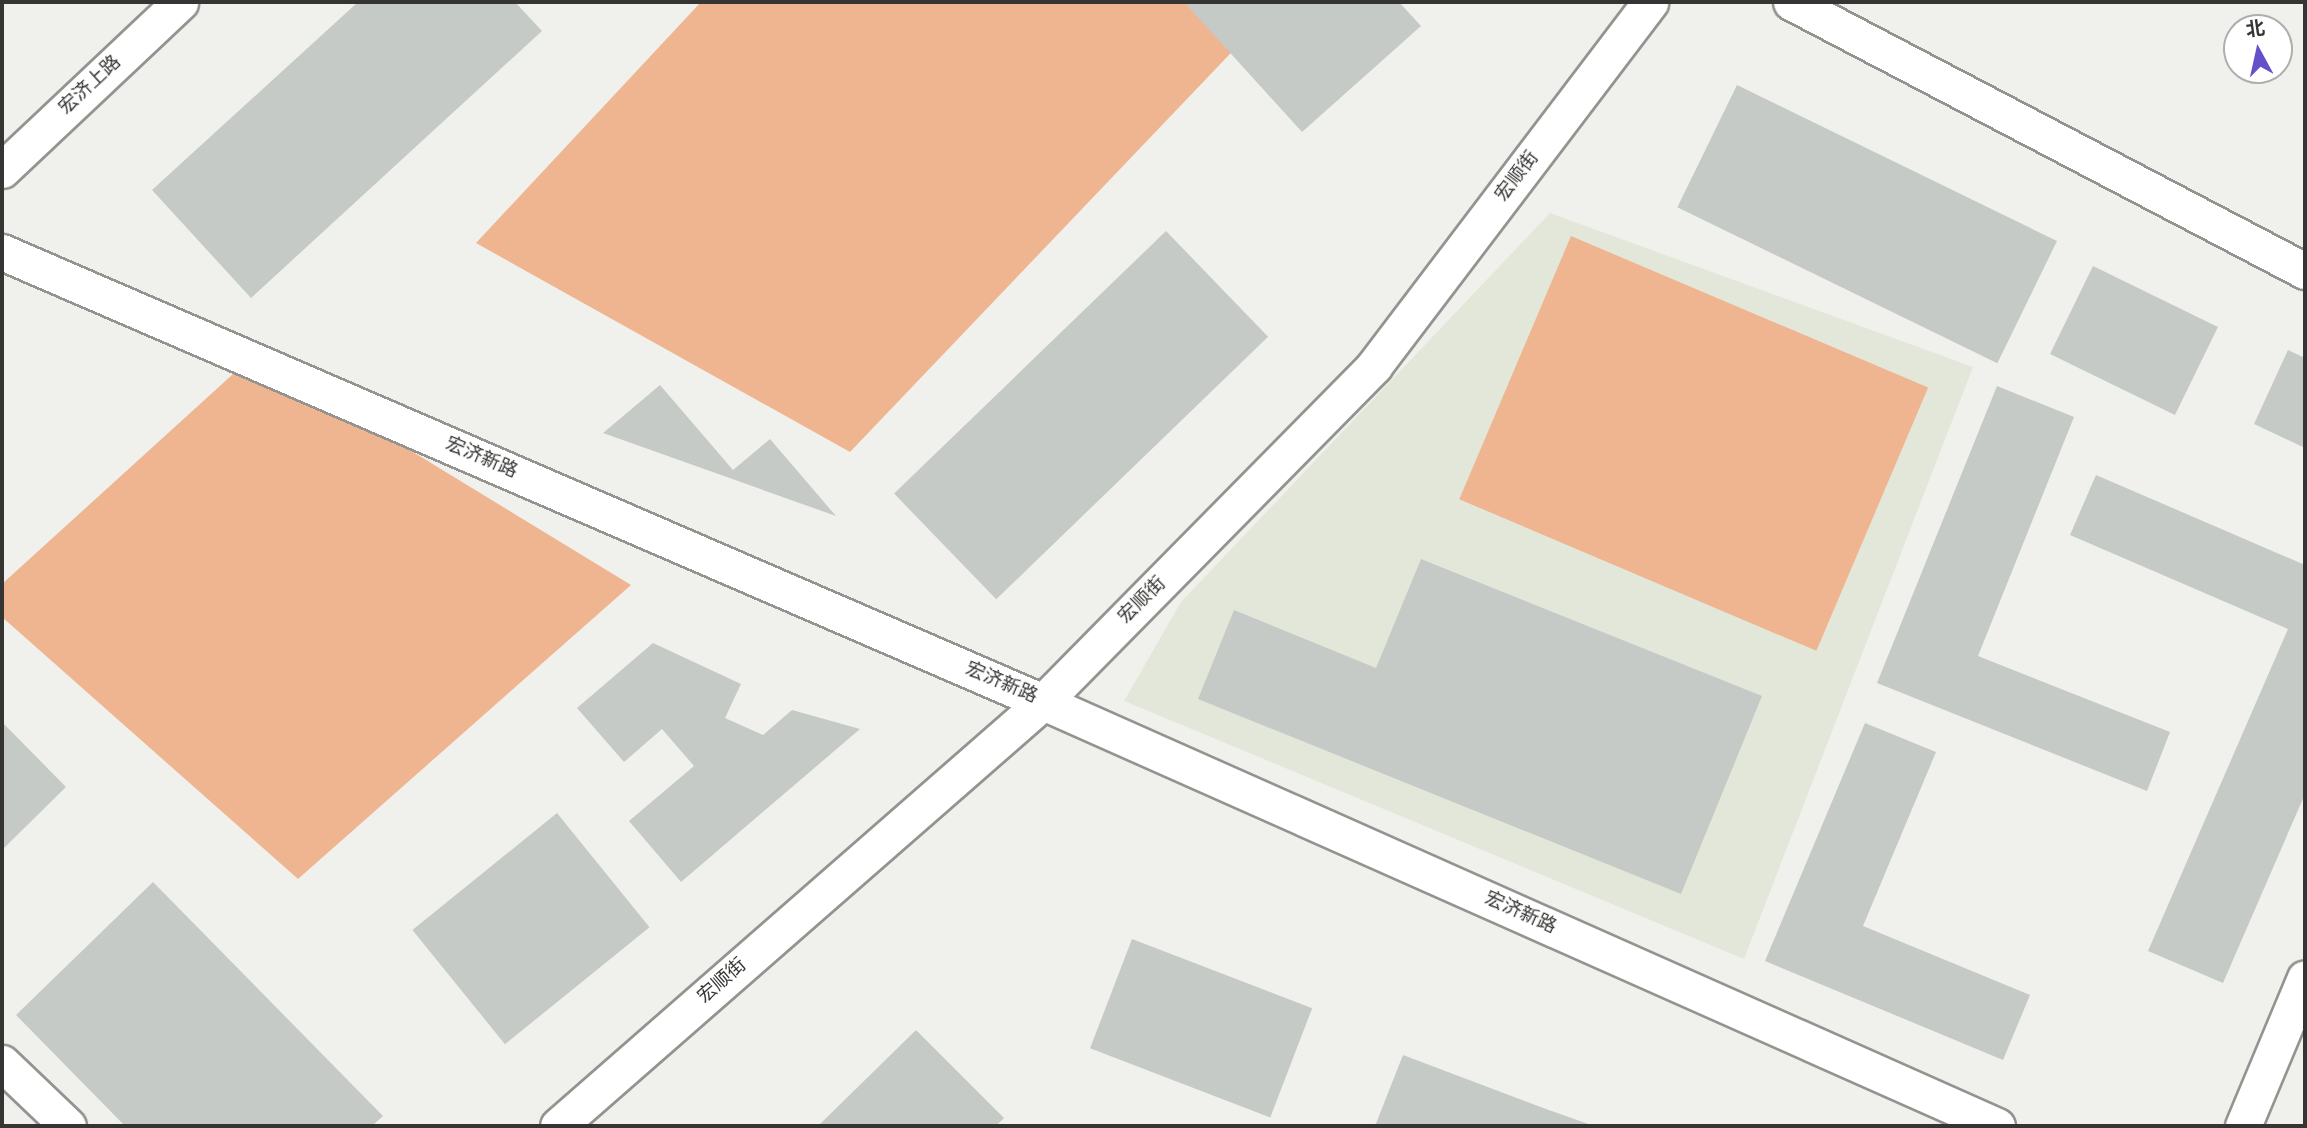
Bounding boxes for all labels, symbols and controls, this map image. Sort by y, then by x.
north arrow [2223,14,2293,84]
text: 北 [2244,17,2266,43]
street label: 宏济上路 [55,52,127,120]
street label: 宏顺街 [1492,147,1544,207]
street label: 宏济新路 [442,434,520,484]
street label: 宏顺街 [1115,573,1171,629]
street label: 宏济新路 [962,659,1040,709]
street label: 宏济新路 [1481,888,1559,940]
street label: 宏顺街 [694,955,752,1009]

